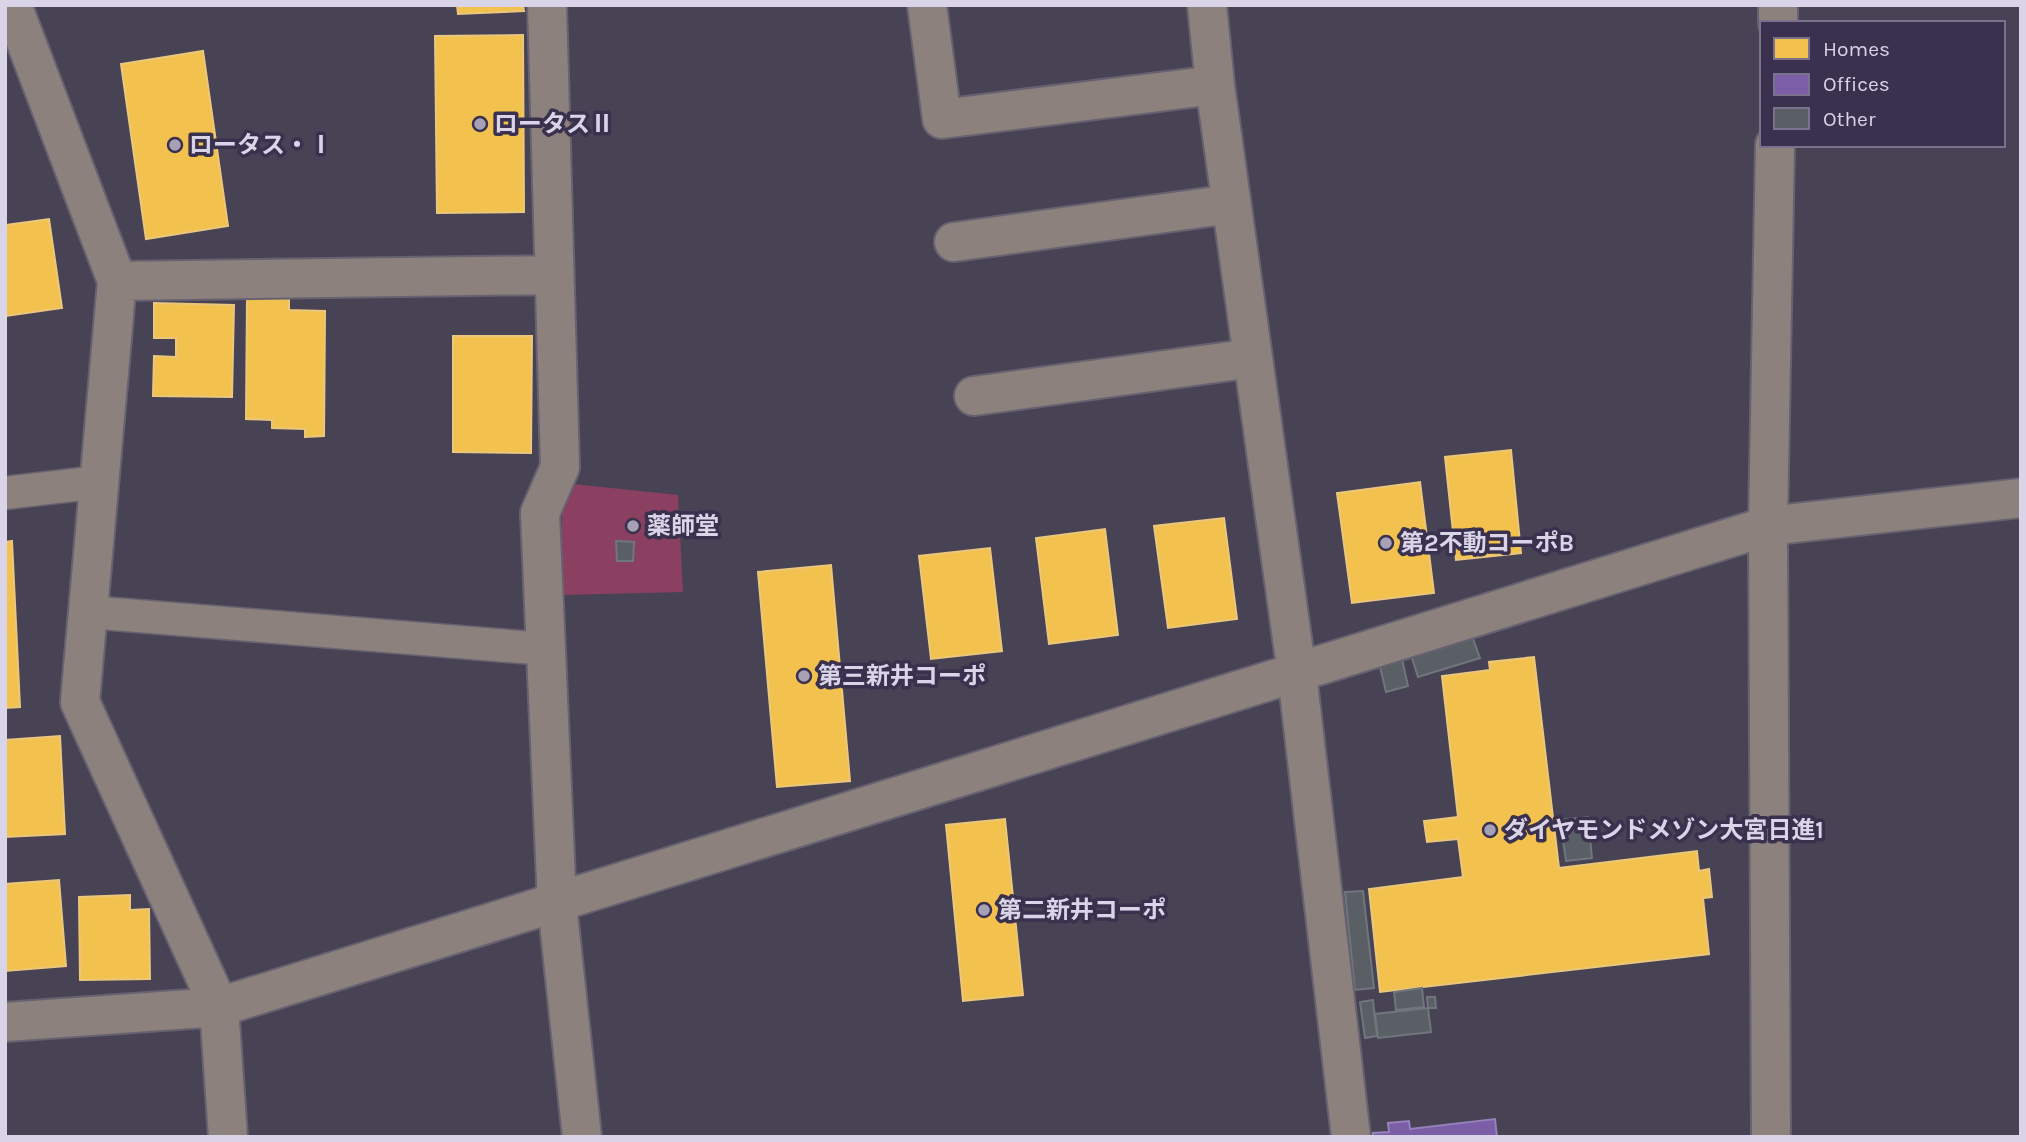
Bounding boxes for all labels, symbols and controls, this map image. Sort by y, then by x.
legend [1760,21,2005,147]
text: Homes [1823,37,1890,61]
text: Offices [1823,72,1890,96]
text: Other [1823,107,1876,131]
place label: ロータスⅡ [494,110,614,138]
marker: ロータスⅡ [472,116,488,132]
place label: ロータス・Ⅰ [189,131,333,159]
marker: ロータス・Ⅰ [167,137,183,153]
place label: 薬師堂 [647,512,719,540]
marker: 薬師堂 [625,518,641,534]
place label: 第2不動コーポB [1400,529,1574,557]
marker: 第2不動コーポB [1378,535,1394,551]
place label: 第三新井コーポ [818,662,986,690]
marker: 第三新井コーポ [796,668,812,684]
place label: ダイヤモンドメゾン大宮日進1 [1504,816,1824,844]
marker: ダイヤモンドメゾン大宮日進1 [1482,822,1498,838]
place label: 第二新井コーポ [998,896,1166,924]
marker: 第二新井コーポ [976,902,992,918]

